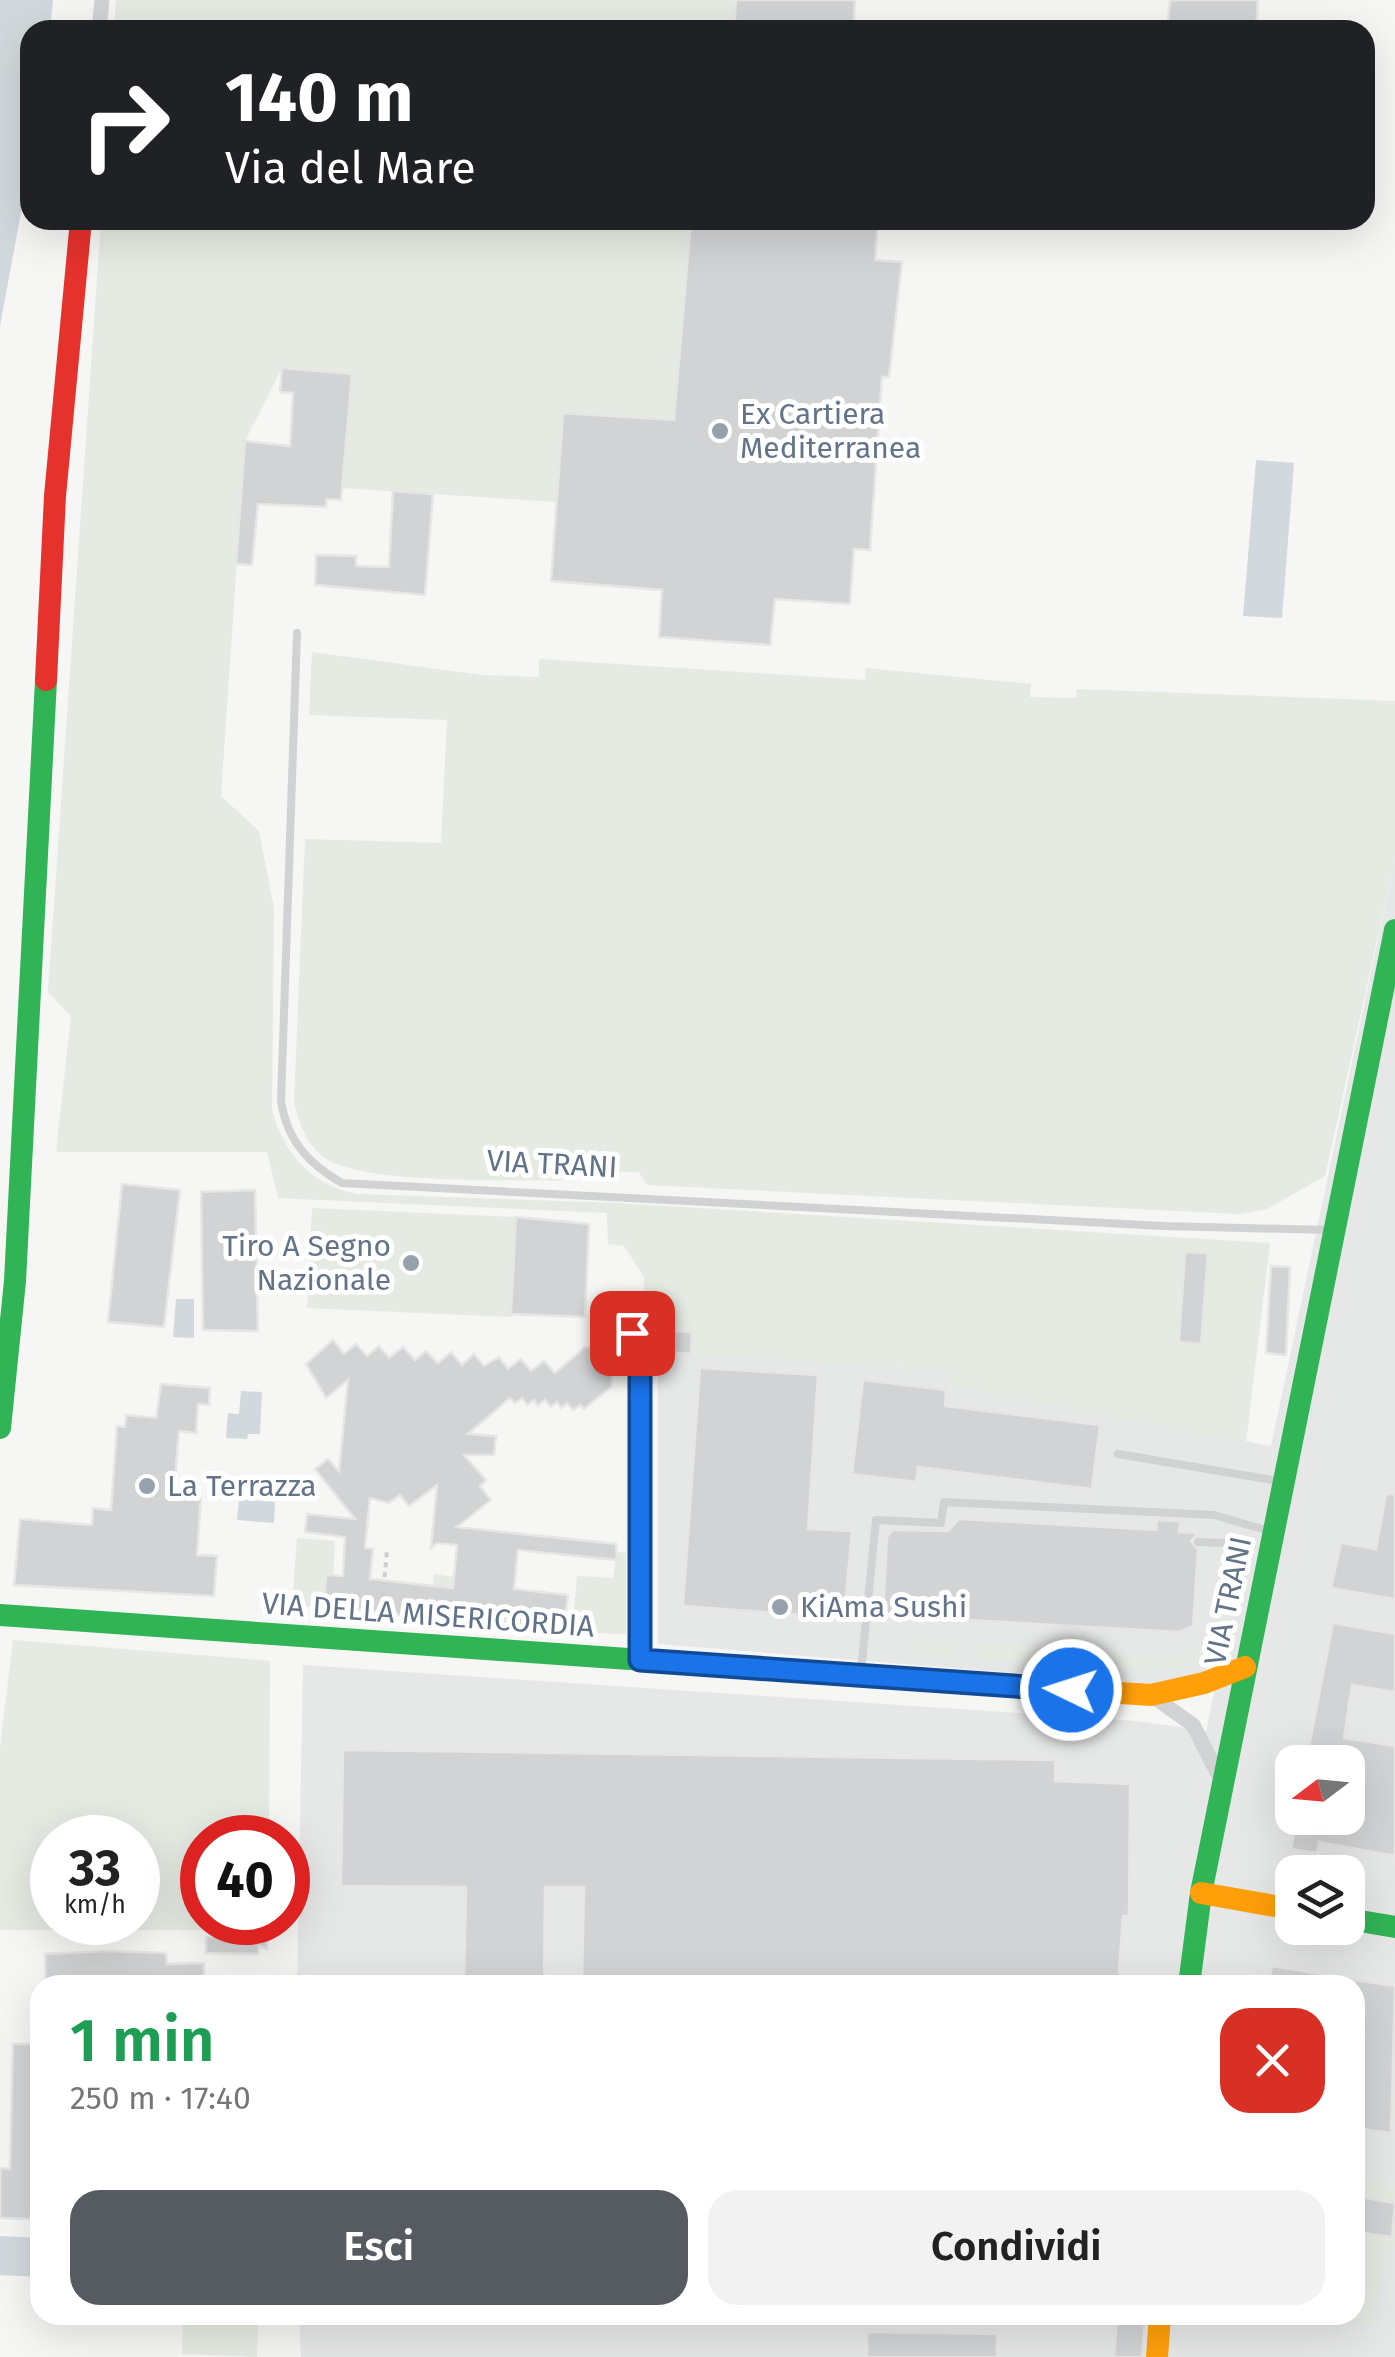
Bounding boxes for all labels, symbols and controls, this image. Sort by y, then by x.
text: 140 m [225,56,414,140]
icon: right [60,60,190,190]
text: Via del Mare [225,141,476,195]
place label: Ex Cartiera Mediterranea [740,396,921,466]
marker: Ex Cartiera Mediterranea [709,420,731,442]
street label: VIA TRANI [486,1143,618,1185]
place label: Tiro A Segno Nazionale [222,1228,391,1298]
marker: Tiro A Segno Nazionale [400,1252,422,1274]
pin [590,1291,675,1376]
icon: arrive [605,1306,660,1361]
place label: La Terrazza [167,1468,317,1504]
marker: La Terrazza [136,1475,158,1497]
street label: VIA TRANI [1197,1533,1259,1669]
street label: VIA DELLA MISERICORDIA [261,1585,596,1645]
place label: KiAma Sushi [800,1589,967,1625]
marker: KiAma Sushi [769,1596,791,1618]
position arrow [1019,1638,1123,1742]
north arrow [1275,1745,1365,1835]
map controls [1275,1745,1365,1945]
speed limit sign: 40 [180,1815,310,1945]
text: 33 [69,1838,121,1898]
button: layers [1275,1855,1365,1945]
text: km/h [64,1890,126,1920]
text: 1 min [70,2005,215,2077]
button: close [1220,2008,1325,2113]
text: 250 m · 17:40 [70,2079,251,2117]
button: Esci [70,2190,688,2305]
button: Condividi [708,2190,1325,2305]

